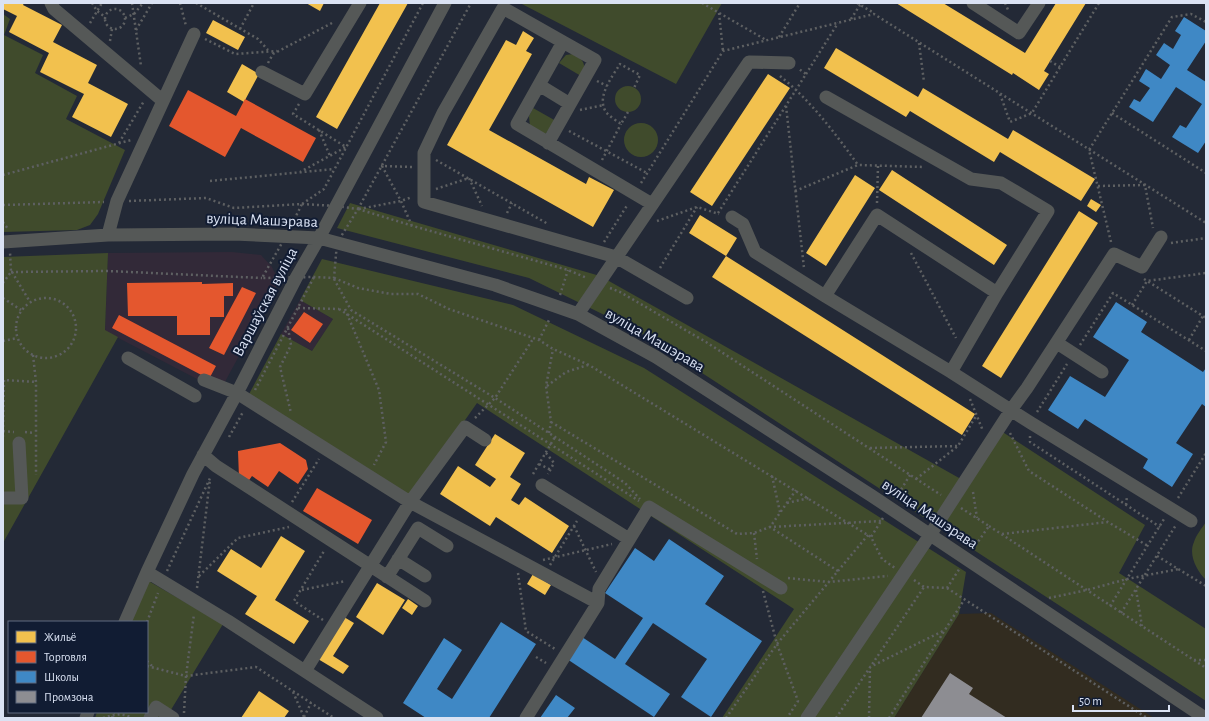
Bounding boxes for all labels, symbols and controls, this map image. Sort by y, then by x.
street label: вуліца Машэрава [206,210,318,231]
street label: Варшаўская вуліца [230,245,301,360]
street label: вуліца Машэрава [602,305,707,376]
street label: вуліца Машэрава [879,476,981,553]
legend [8,621,148,713]
text: Жильё [44,631,76,643]
text: Торговля [44,651,87,663]
text: Школы [44,671,79,683]
scale bar [1073,687,1169,713]
text: Промзона [44,691,94,703]
text: 50 m [1079,695,1102,707]

